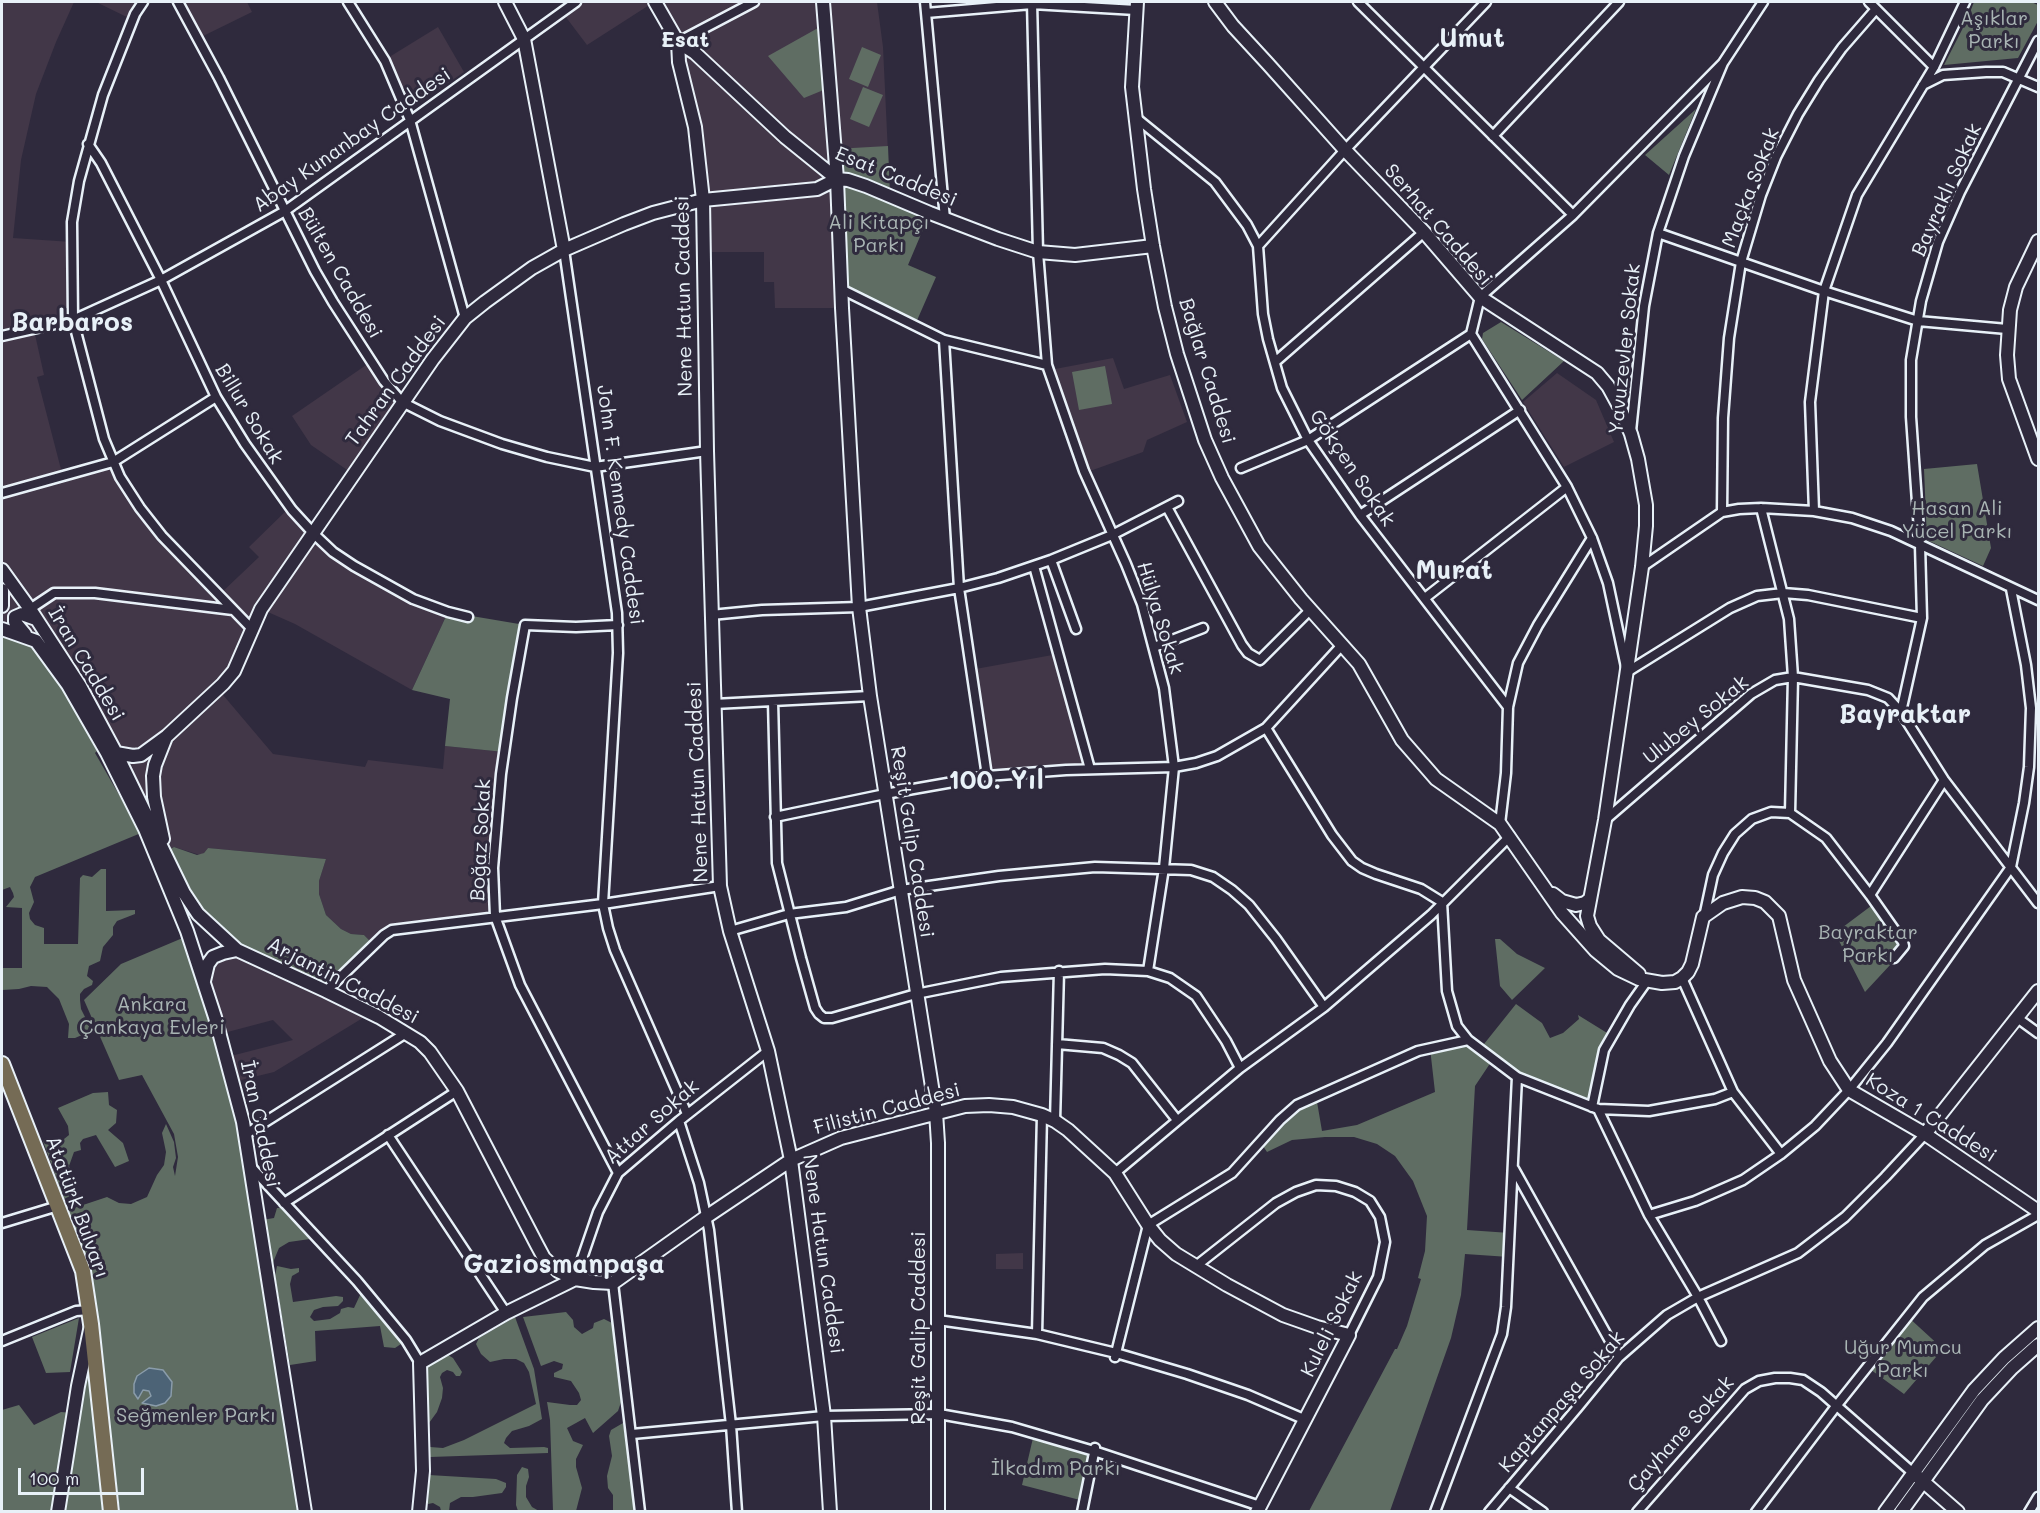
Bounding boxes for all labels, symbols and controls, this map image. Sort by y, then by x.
park label: Aşıklar Parkı [1960,7,2028,54]
district label: Umut [1439,23,1505,55]
district label: Esat [661,27,709,53]
street label: Abay Kunanbay Caddesi [248,63,456,217]
street label: Bayraklı Sokak [1907,120,1987,260]
street label: Maçka Sokak [1717,125,1785,251]
street label: Esat Caddesi [832,142,960,212]
street label: Serhat Caddesi [1379,159,1497,291]
street label: Nene Hatun Caddesi [670,195,698,397]
street label: Bülten Caddesi [293,203,387,343]
park label: Ali Kitapçı Parkı [828,211,930,258]
street label: Yavuzevler Sokak [1604,262,1646,436]
street label: Bağlar Caddesi [1173,295,1241,447]
district label: Barbaros [11,307,133,339]
street label: Tahran Caddesi [341,311,451,451]
street label: Billur Sokak [210,359,288,469]
street label: John F. Kennedy Caddesi [591,384,649,626]
street label: Gökçen Sokak [1304,405,1400,531]
park label: Hasan Ali Yücel Parkı [1901,497,2013,544]
district label: Murat [1416,555,1492,587]
street label: Hülya Sokak [1132,559,1188,677]
street label: İran Caddesi [42,603,130,725]
street label: Ulubey Sokak [1639,670,1753,770]
street label: Nene Hatun Caddesi [682,681,714,883]
district label: Bayraktar [1839,699,1971,731]
street label: Reşit Galip Caddesi [885,744,939,940]
district label: 100. Yıl [948,765,1044,797]
street label: Boğaz Sokak [466,778,496,902]
park label: Bayraktar Parkı [1818,921,1918,968]
street label: Arjantin Caddesi [263,932,423,1030]
park label: Ankara Çankaya Evleri [79,993,225,1040]
street label: İran Caddesi [235,1058,285,1190]
street label: Koza 1 Caddesi [1861,1068,2001,1168]
street label: Attar Sokak [600,1075,704,1169]
street label: Filistin Caddesi [811,1078,963,1140]
street label: Atatürk Bulvarı [40,1133,114,1281]
street label: Nene Hatun Caddesi [797,1153,849,1355]
street label: Reşit Galip Caddesi [907,1231,931,1425]
district label: Gaziosmanpaşa [463,1249,665,1281]
street label: Kuleli Sokak [1296,1267,1368,1381]
street label: Kaptanpaşa Sokak [1494,1326,1630,1478]
park label: Uğur Mumcu Parkı [1844,1336,1962,1383]
street label: Çayhane Sokak [1623,1371,1739,1497]
park label: Seğmenler Parkı [116,1404,276,1428]
scale bar [21,1456,147,1494]
park label: İlkadım Parkı [991,1457,1121,1481]
text: 100 m [29,1466,79,1490]

